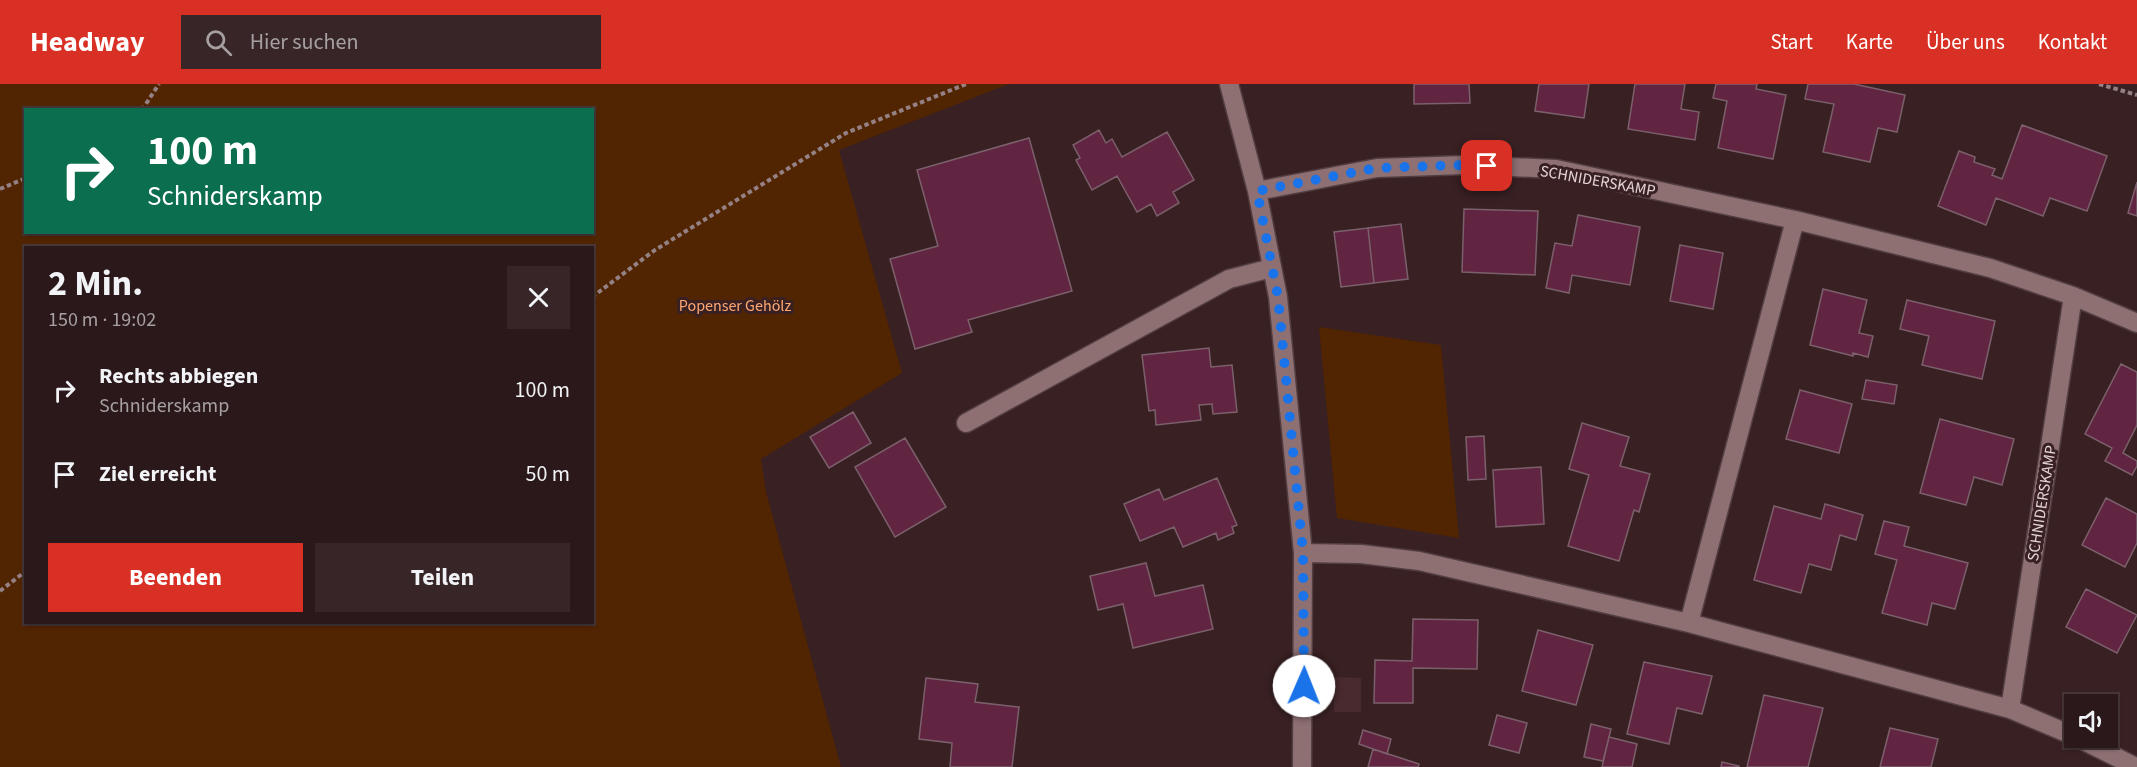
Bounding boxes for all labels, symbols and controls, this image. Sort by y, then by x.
search box [181,15,601,69]
text: Headway [30,22,145,62]
icon: search [202,26,235,59]
text: Hier suchen [250,26,359,58]
text: Start [1770,27,1813,57]
text: Karte [1846,27,1893,57]
text: Über uns [1926,27,2005,57]
text: Kontakt [2038,27,2107,57]
text: 100 m [147,121,258,181]
icon: right [48,132,126,210]
pin [1461,140,1512,191]
icon: arrive [1470,149,1503,182]
street label: SCHNIDERSKAMP [1538,160,1657,202]
text: Schniderskamp [147,177,323,216]
text: 2 Min. [48,258,143,309]
button: close [507,266,570,329]
park label: Popenser Gehölz [679,295,791,317]
text: 150 m · 19:02 [48,306,156,334]
text: Rechts abbiegen [99,360,258,392]
icon: right [48,374,81,407]
text: 100 m [515,374,570,406]
text: Schniderskamp [99,392,229,420]
street label: SCHNIDERSKAMP [2022,444,2062,563]
icon: arrive [48,458,81,491]
text: Ziel erreicht [99,458,217,490]
text: 50 m [525,458,570,490]
button: Beenden [48,543,303,612]
button: Teilen [315,543,570,612]
position arrow [1272,654,1336,718]
map controls [2064,694,2118,748]
button: sound [2064,694,2118,748]

